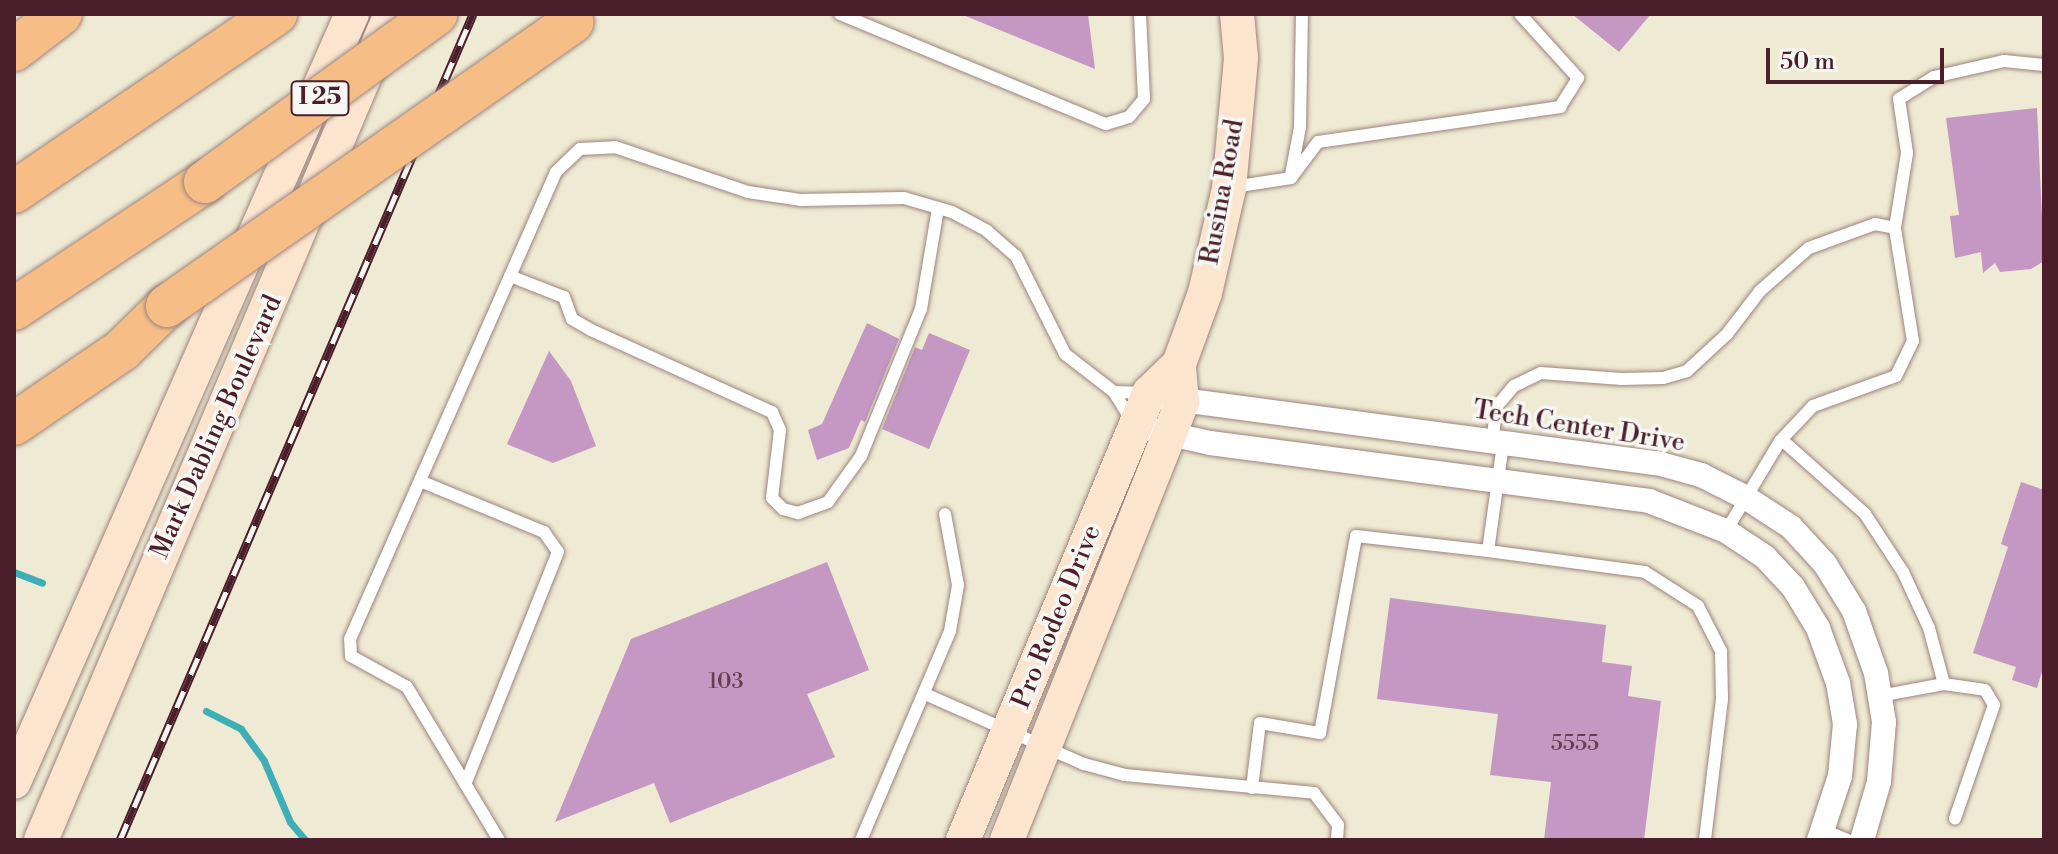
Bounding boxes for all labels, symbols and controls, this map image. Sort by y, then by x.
scale bar [1770,32,1948,82]
text: 50 m [1780,47,1835,77]
road number: I 25 [290,78,350,118]
street label: Rusina Road [1195,117,1251,267]
street label: Mark Dabling Boulevard [145,290,289,564]
street label: Tech Center Drive [1471,395,1687,459]
street label: Pro Rodeo Drive [1006,521,1108,713]
house number: 103 [708,669,744,695]
house number: 5555 [1551,731,1599,757]

